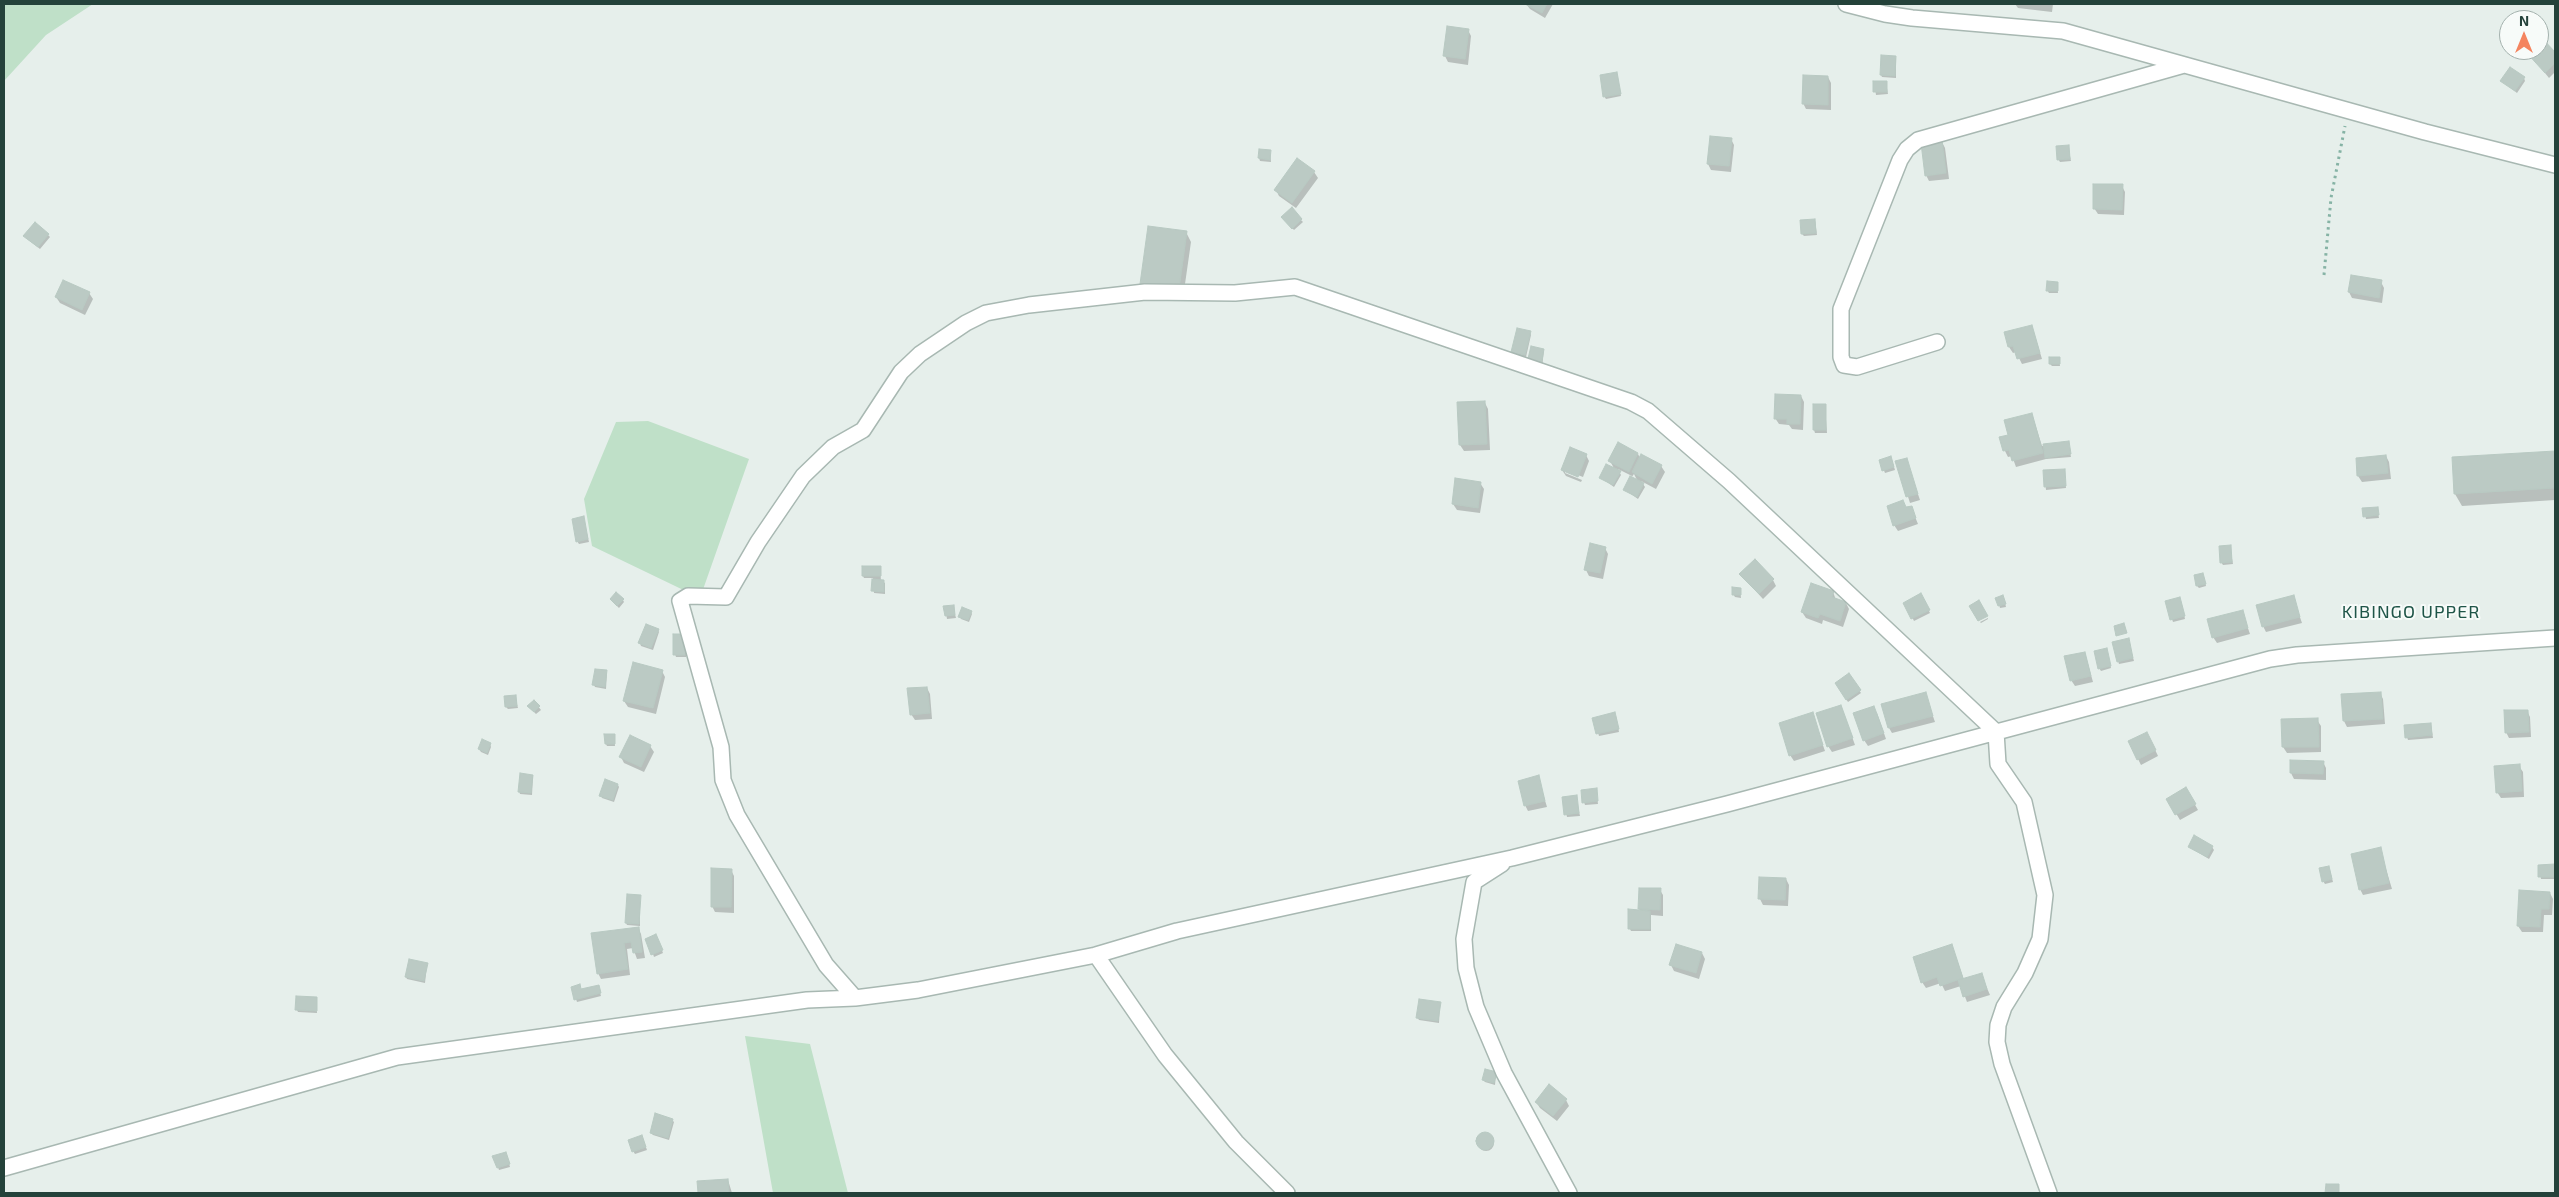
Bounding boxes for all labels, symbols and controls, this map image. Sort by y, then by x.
north arrow [2499,10,2549,60]
text: N [2519,12,2529,29]
district label: KIBINGO UPPER [2340,601,2482,623]

